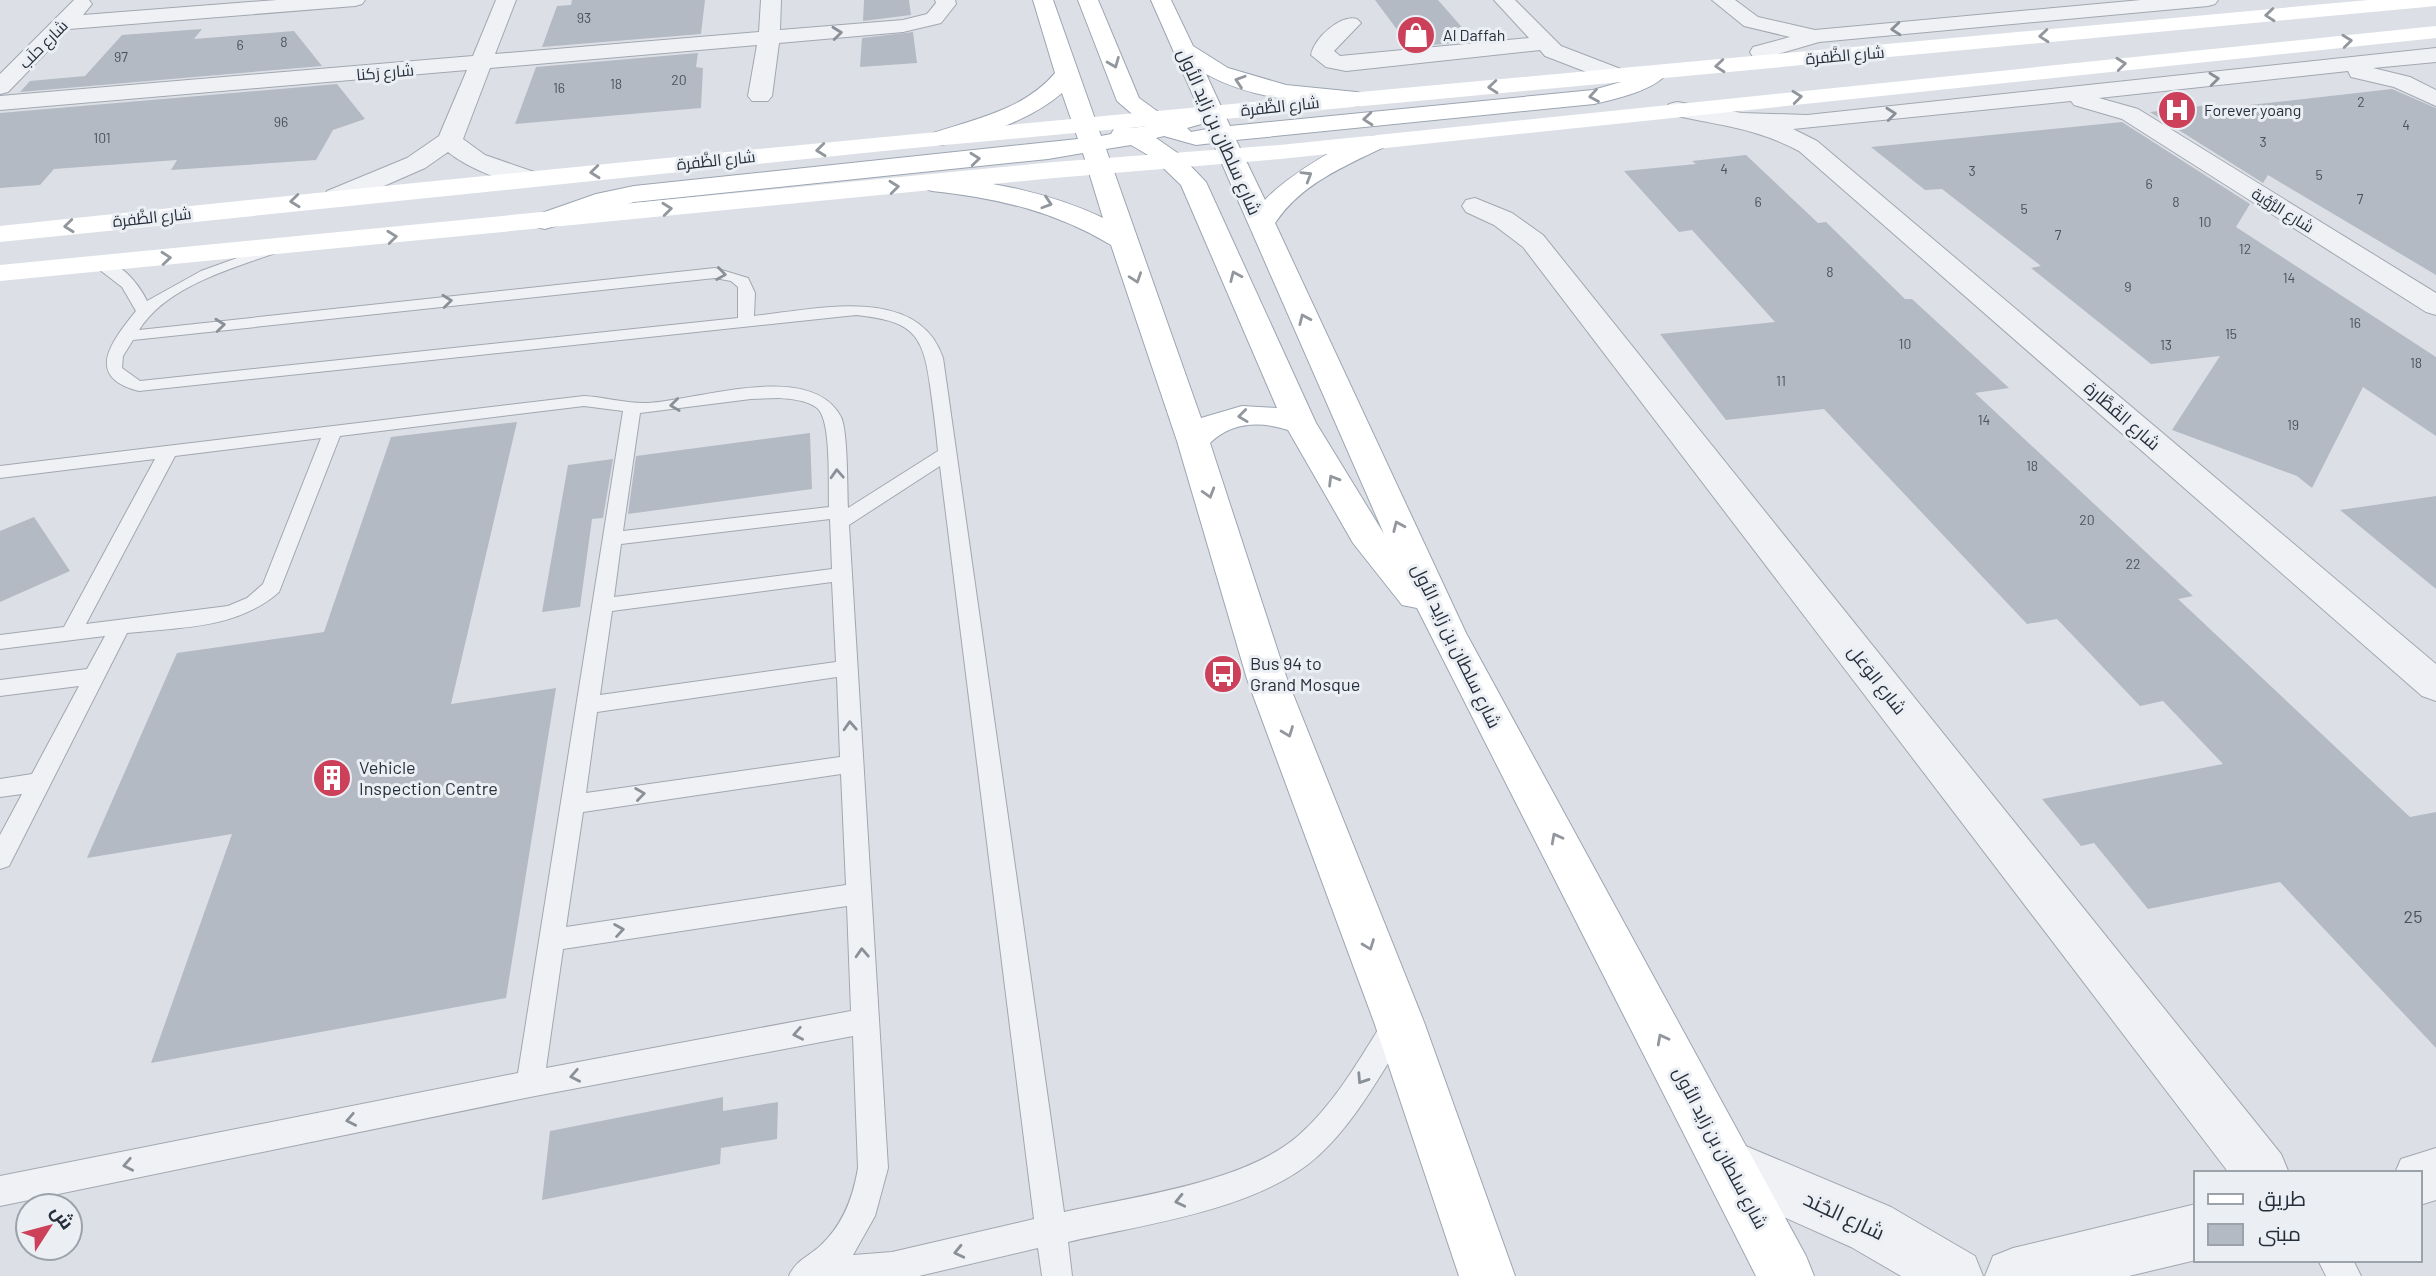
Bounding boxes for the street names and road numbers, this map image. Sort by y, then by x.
street label: شارع حلَب [14,15,73,74]
street label: شارع الظَّفرة [1805,42,1886,70]
street label: شارع سلطان بن زايد الأول [1171,45,1267,219]
street label: شارع رَكنا [355,60,415,86]
street label: شارع الظَّفرة [1240,92,1321,122]
street label: شارع الظَّفرة [676,146,757,176]
street label: شارع الرُّؤية [2247,183,2318,239]
street label: شارع الظَّفرة [112,203,193,233]
street label: شارع القَطَّارة [2079,376,2165,456]
street label: شارع سلطان بن زايد الأول [1406,560,1506,732]
street label: شارع الوَعَل [1842,640,1912,720]
street label: شارع سلطان بن زايد الأول [1667,1063,1773,1233]
street label: شارع الجُند [1799,1185,1889,1247]

